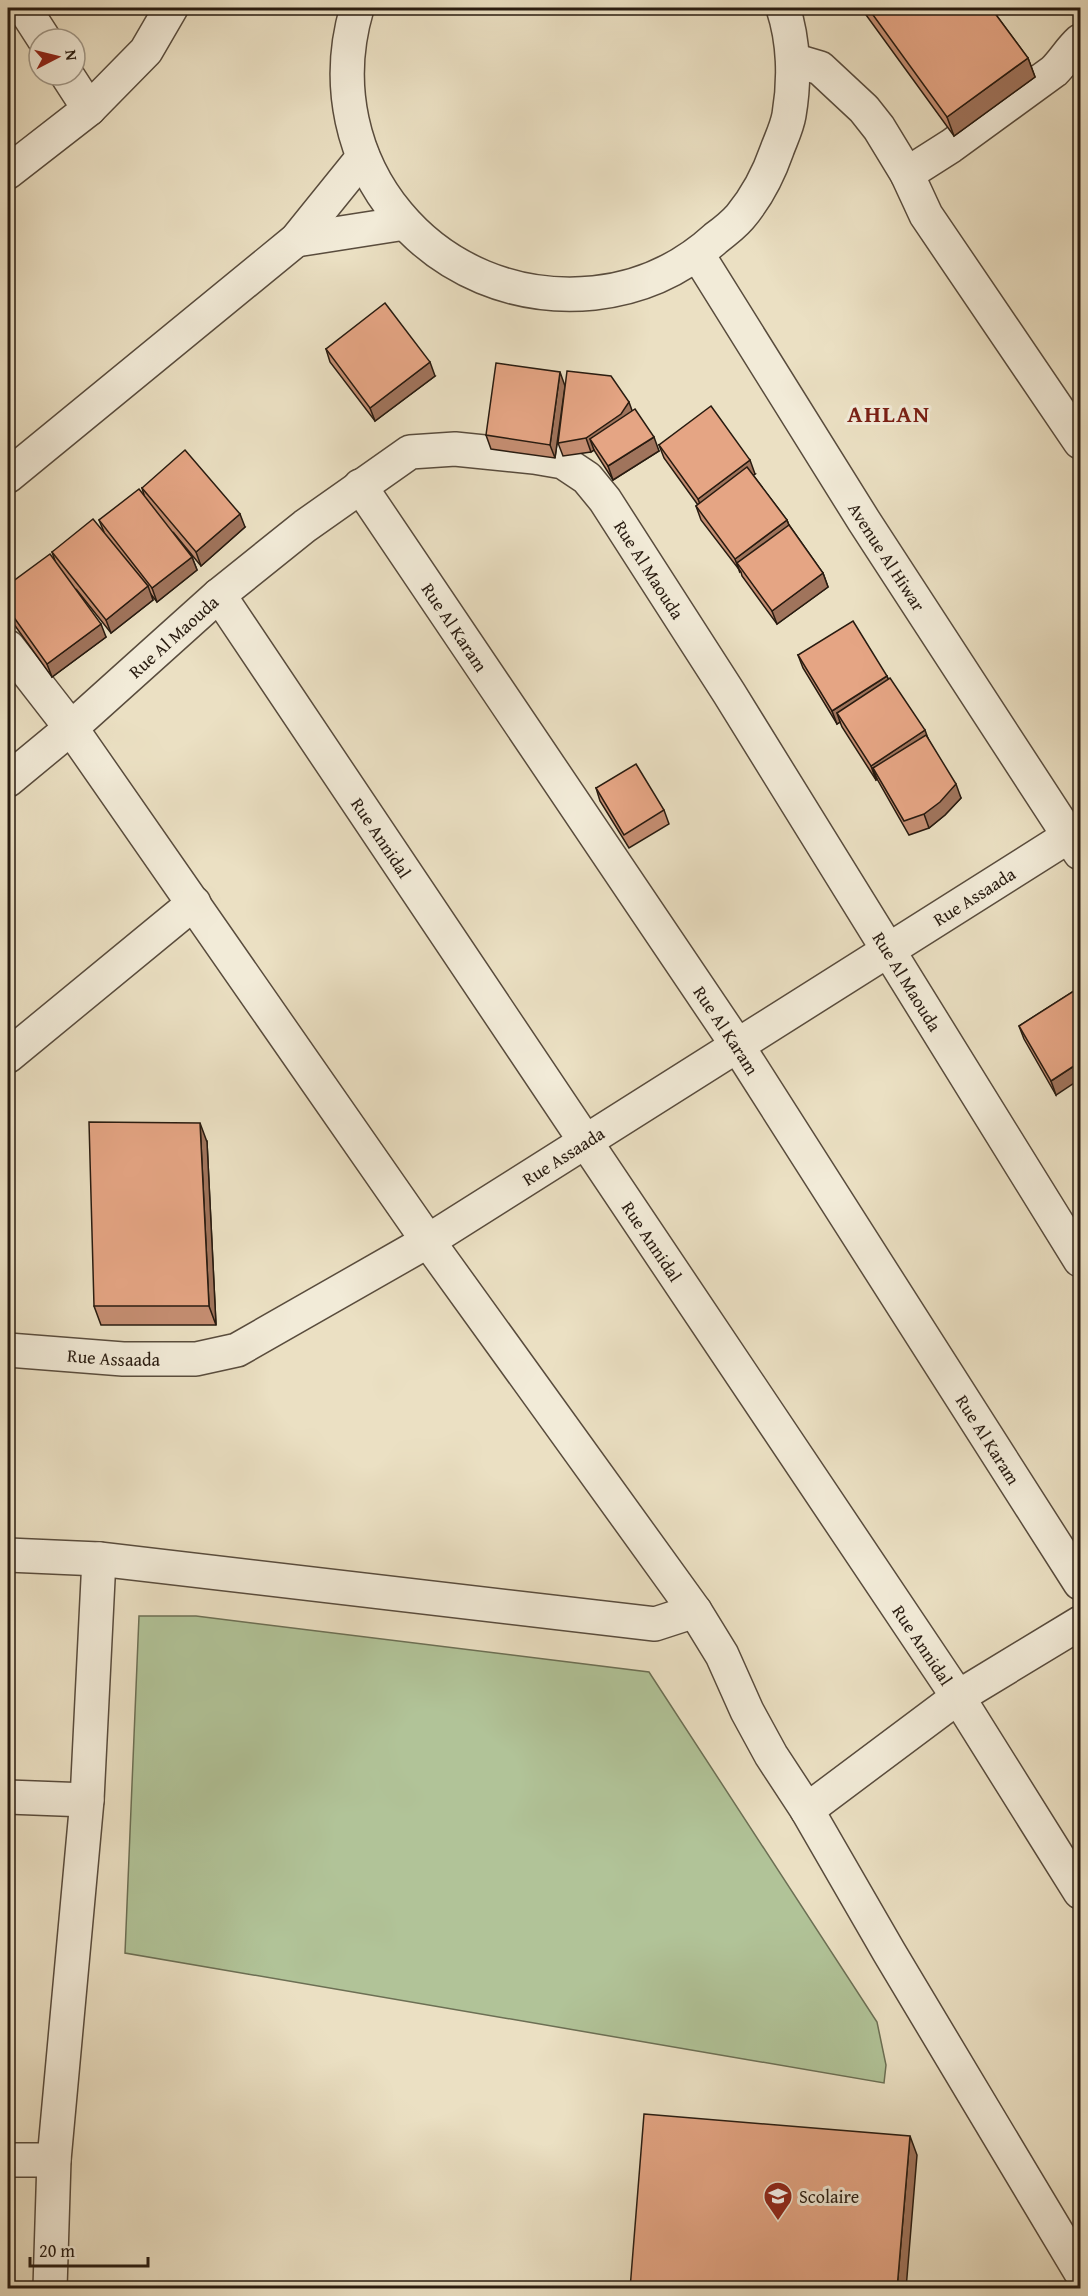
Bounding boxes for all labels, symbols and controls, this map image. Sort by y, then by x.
north arrow [27,27,87,87]
text: N [59,48,84,62]
district label: AHLAN [847,396,931,431]
street label: Avenue Al Hiwar [842,497,933,617]
street label: Rue Al Maouda [608,515,692,625]
street label: Rue Al Karam [415,577,495,677]
street label: Rue Al Maouda [122,588,224,684]
street label: Rue Annidal [345,792,418,883]
street label: Rue Assaada [927,860,1021,932]
street label: Rue Al Maouda [866,926,949,1037]
street label: Rue Al Karam [687,980,766,1080]
street label: Rue Assaada [517,1119,610,1192]
street label: Rue Annidal [615,1195,689,1287]
street label: Rue Assaada [66,1341,161,1373]
street label: Rue Al Karam [950,1389,1027,1490]
street label: Rue Annidal [886,1599,960,1691]
school or university icon: Scolaire [762,2180,794,2222]
place label: Scolaire [799,2183,859,2210]
scale bar [30,2230,148,2268]
text: 20 m [39,2237,75,2264]

